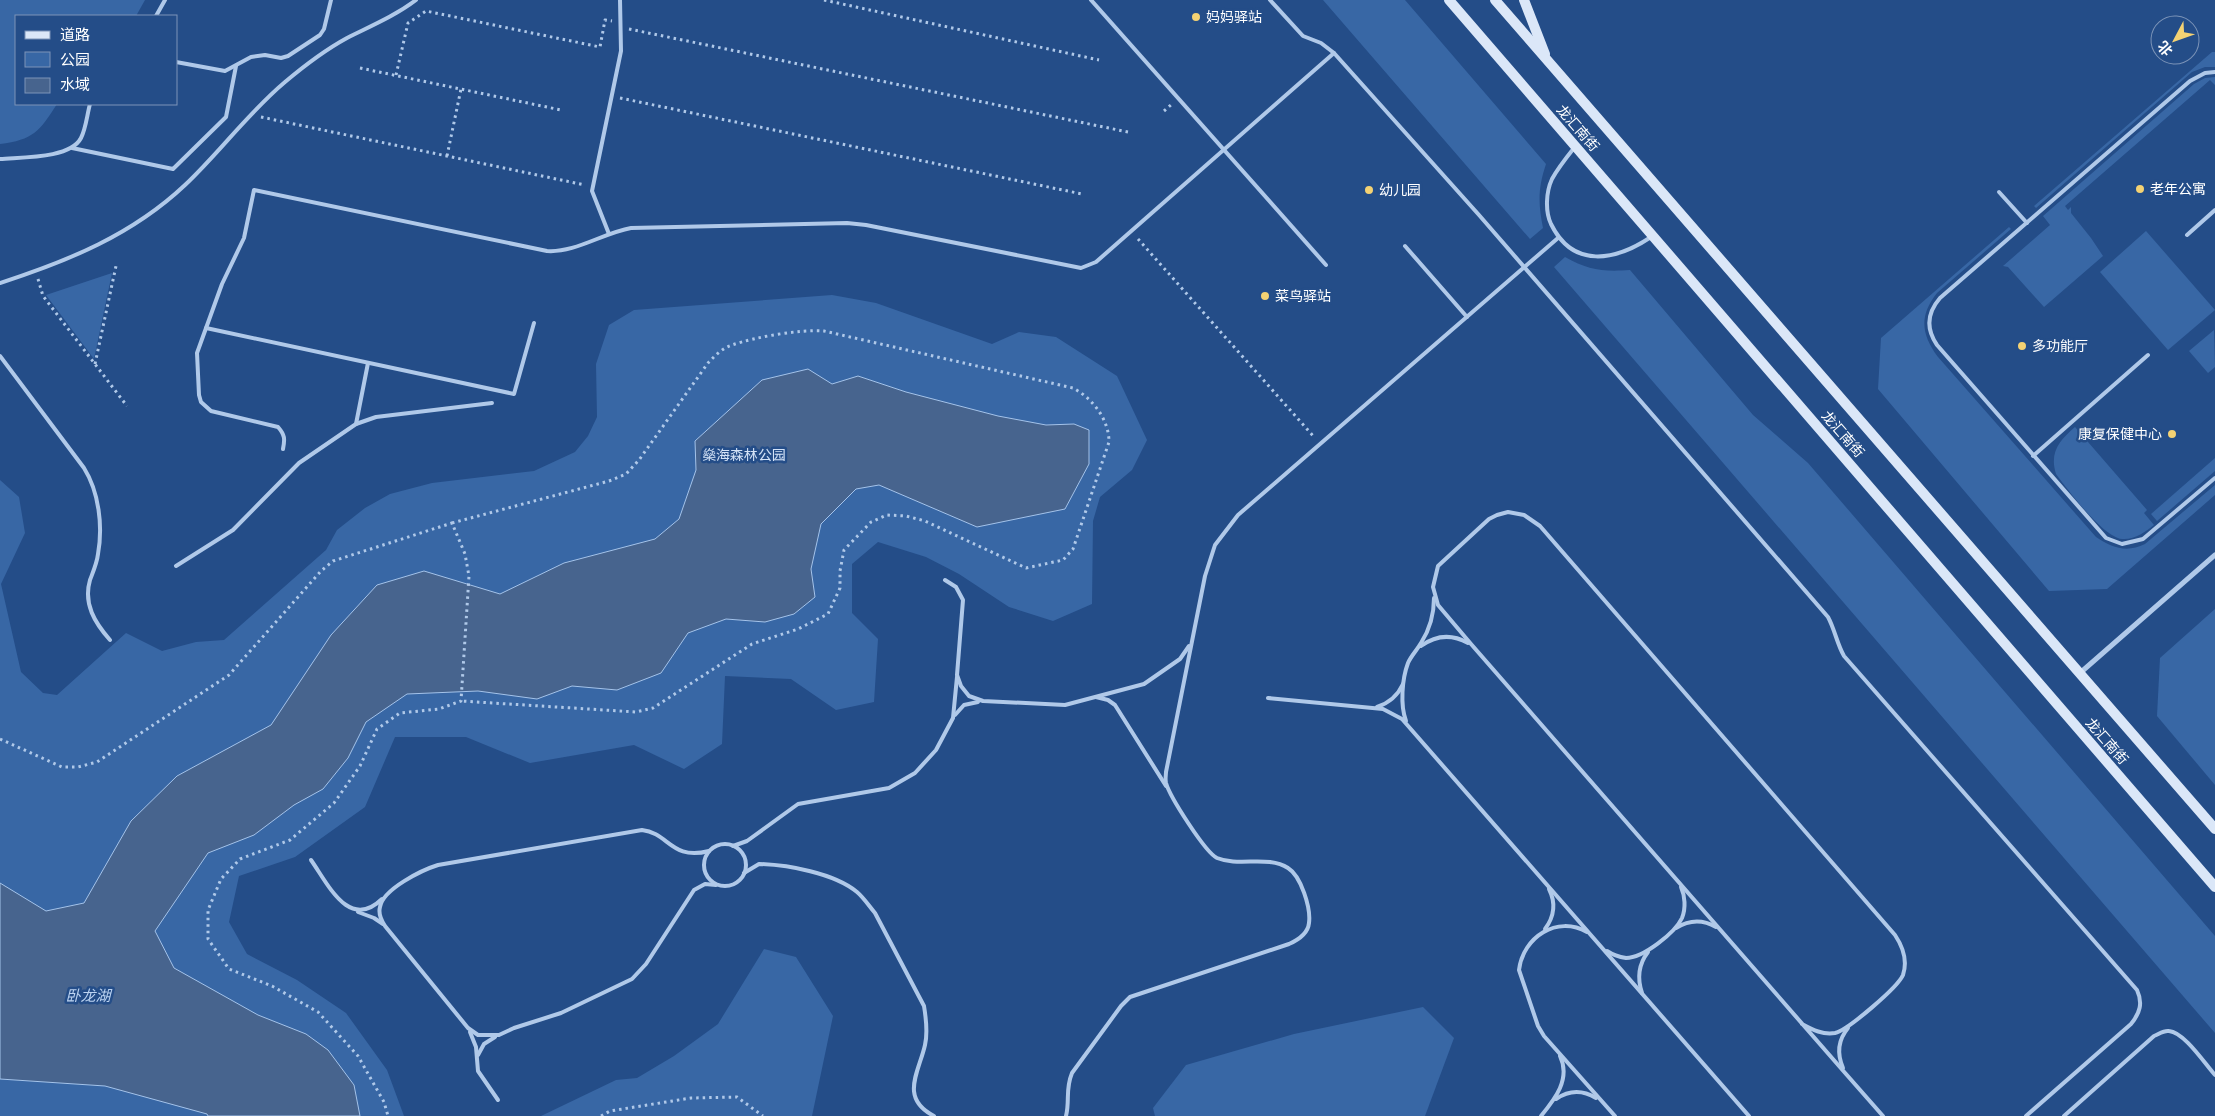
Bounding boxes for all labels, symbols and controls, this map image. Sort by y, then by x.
place label: 妈妈驿站 [1206,9,1262,25]
marker: 妈妈驿站 [1190,11,1202,23]
legend [15,15,178,105]
north arrow [2150,15,2200,65]
text: 道路 [60,26,90,43]
text: 北 [2155,38,2176,59]
text: 公园 [60,51,90,68]
text: 水域 [60,76,90,93]
street label: 龙汇南街 [1554,102,1602,154]
place label: 老年公寓 [2150,181,2206,197]
place label: 幼儿园 [1379,182,1421,198]
marker: 老年公寓 [2134,183,2146,195]
marker: 幼儿园 [1363,184,1375,196]
place label: 菜鸟驿站 [1275,288,1331,304]
marker: 菜鸟驿站 [1259,290,1271,302]
place label: 多功能厅 [2032,338,2088,354]
marker: 多功能厅 [2016,340,2028,352]
street label: 龙汇南街 [1819,408,1867,460]
place label: 康复保健中心 [2078,426,2162,442]
marker: 康复保健中心 [2166,428,2178,440]
park label: 燊海森林公园 [702,447,786,463]
street label: 龙汇南街 [2083,715,2131,767]
water label: 卧龙湖 [65,987,112,1004]

